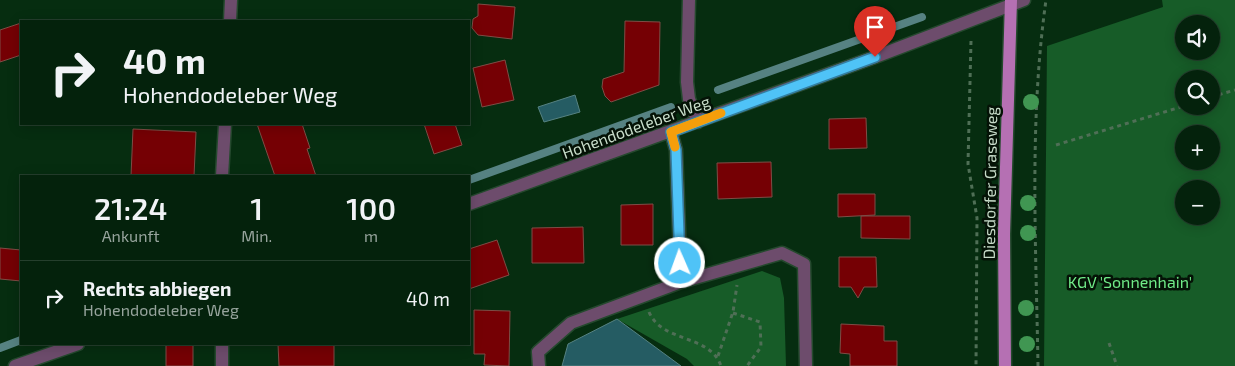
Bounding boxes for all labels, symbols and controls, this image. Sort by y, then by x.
pin [854,6,896,57]
icon: arrive [861,13,889,41]
map controls [1175,15,1220,225]
button: sound [1175,15,1220,60]
text: 40 m [123,39,206,81]
icon: right [40,40,105,105]
button: search [1175,70,1220,115]
text: Hohendodeleber Weg [123,81,337,107]
street label: Hohendodeleber Weg [559,91,712,162]
street label: Diesdorfer Graseweg [979,106,1000,260]
button: + [1175,125,1220,170]
button: − [1175,180,1220,225]
text: 21:24 [94,190,167,226]
text: 1 [250,190,263,226]
text: 100 [346,190,396,226]
text: Ankunft [102,226,160,245]
text: Min. [241,226,272,245]
text: m [364,226,378,245]
position arrow [653,236,705,288]
park label: KGV 'Sonnenhain' [1068,272,1192,291]
text: Rechts abbiegen [83,277,231,300]
icon: right [40,284,68,312]
text: 40 m [406,287,450,310]
text: Hohendodeleber Weg [83,300,239,319]

